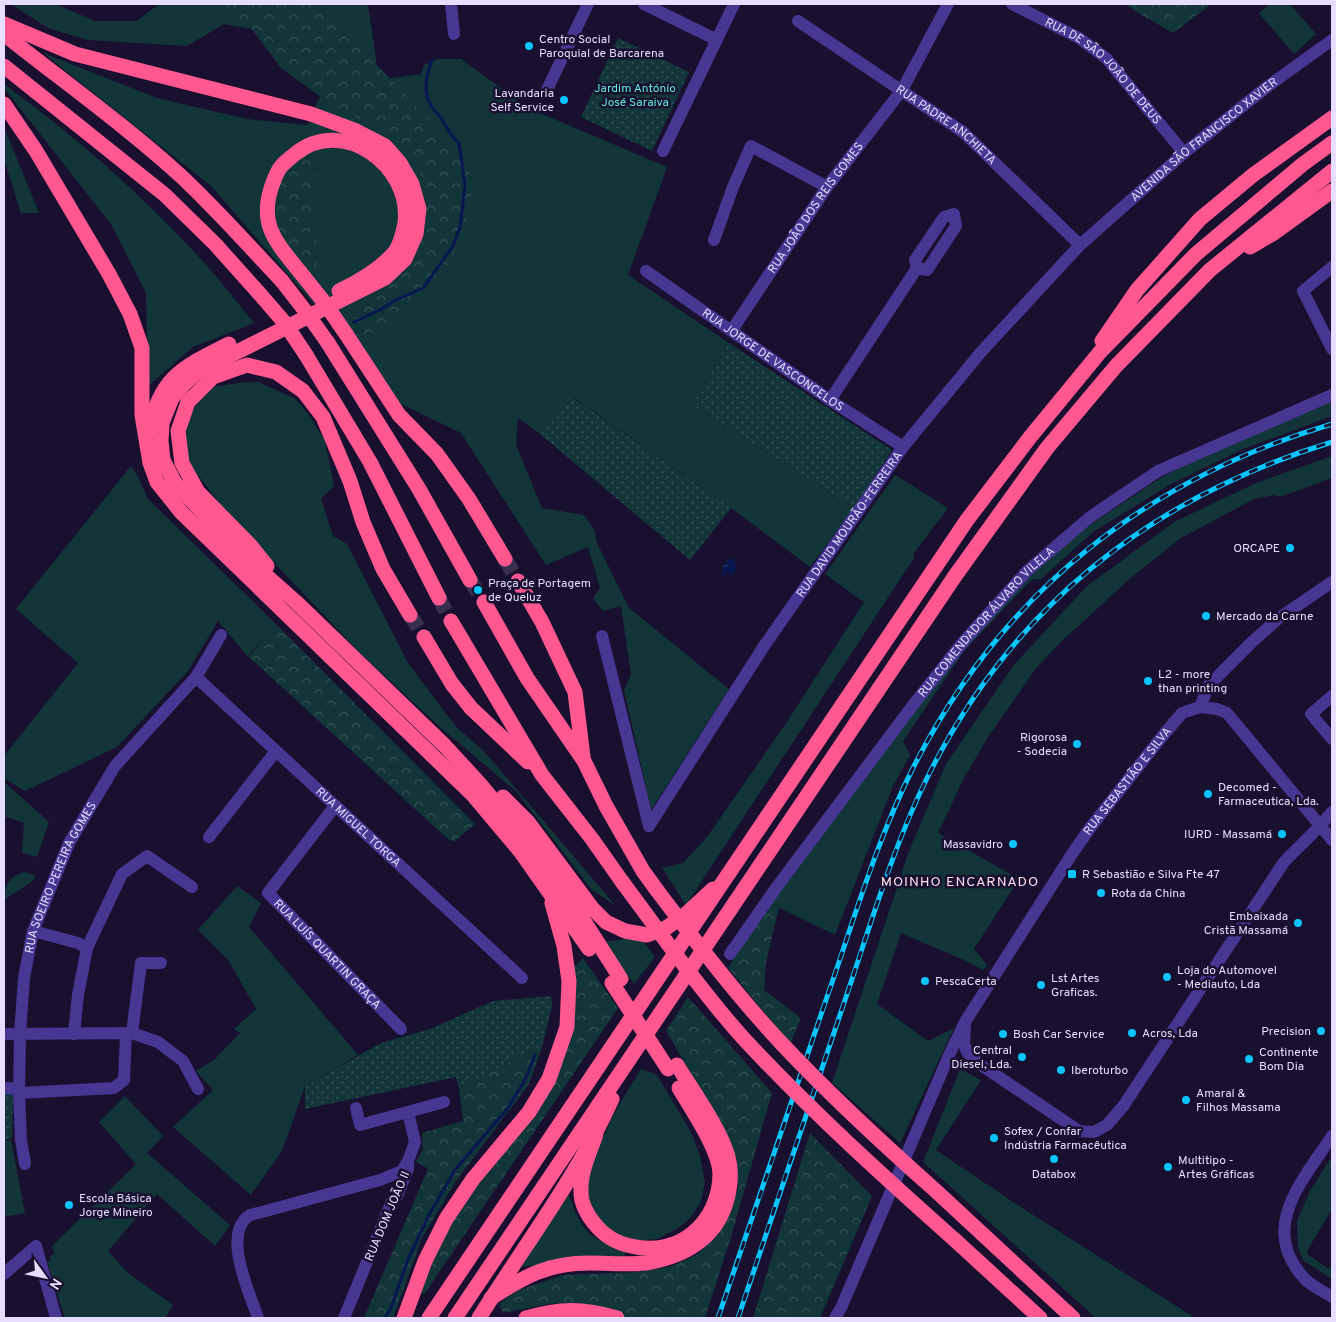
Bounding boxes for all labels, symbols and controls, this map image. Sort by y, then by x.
street label: RUA DE SÃO JOÃO DE DEUS [1042,15,1164,128]
place label: Centro Social Paroquial de Barcarena [539,32,664,62]
marker: Centro Social Paroquial de Barcarena [523,40,535,52]
street label: AVENIDA SÃO FRANCISCO XAVIER [1127,74,1281,206]
park label: Jardim António José Saraiva [594,81,676,111]
street label: RUA PADRE ANCHIETA [892,82,999,169]
place label: Lavandaria Self Service [491,86,554,116]
marker: Lavandaria Self Service [558,94,570,106]
street label: RUA JOÃO DOS REIS GOMES [765,139,868,277]
street label: RUA JORGE DE VASCONCELOS [698,306,846,416]
street label: RUA DAVID MOURÃO-FERREIRA [793,449,906,601]
place label: ORCAPE [1233,541,1280,557]
marker: ORCAPE [1284,542,1296,554]
street label: RUA COMENDADOR ÁLVARO VILELA [915,544,1059,701]
place label: Praça de Portagem de Queluz [488,576,591,606]
marker: Praça de Portagem de Queluz [472,584,484,596]
place label: Mercado da Carne [1216,609,1313,625]
marker: Mercado da Carne [1200,610,1212,622]
place label: L2 - more than printing [1158,667,1227,697]
marker: L2 - more than printing [1142,675,1154,687]
street label: RUA SEBASTIÃO E SILVA [1080,724,1176,839]
place label: Rigorosa - Sodecia [1017,730,1067,760]
marker: Rigorosa - Sodecia [1071,738,1083,750]
place label: Decomed - Farmaceutica, Lda. [1218,780,1319,810]
street label: RUA MIGUEL TORGA [312,784,404,871]
marker: Decomed - Farmaceutica, Lda. [1202,788,1214,800]
street label: RUA SOEIRO PEREIRA GOMES [22,799,101,955]
place label: IURD - Massamá [1184,827,1272,843]
marker: IURD - Massamá [1276,828,1288,840]
place label: Massavidro [943,837,1003,853]
marker: Massavidro [1007,838,1019,850]
place label: R Sebastião e Silva Fte 47 [1082,867,1220,883]
marker: R Sebastião e Silva Fte 47 [1066,868,1078,880]
district label: MOINHO ENCARNADO [881,874,1039,891]
place label: Rota da China [1111,886,1185,902]
marker: Rota da China [1095,887,1107,899]
street label: RUA LUÍS QUARTIN GRAÇA [270,896,384,1013]
place label: Embaixada Cristã Massamá [1204,909,1288,939]
marker: Embaixada Cristã Massamá [1292,917,1304,929]
place label: Loja do Automovel - Mediauto, Lda [1177,963,1277,993]
place label: Lst Artes Graficas. [1051,971,1099,1001]
marker: Loja do Automovel - Mediauto, Lda [1161,971,1173,983]
place label: PescaCerta [935,974,997,990]
marker: PescaCerta [919,975,931,987]
marker: Lst Artes Graficas. [1035,979,1047,991]
place label: Precision [1261,1024,1311,1040]
marker: Precision [1315,1025,1327,1037]
place label: Acros, Lda [1142,1026,1198,1042]
place label: Bosh Car Service [1013,1027,1105,1043]
marker: Acros, Lda [1126,1027,1138,1039]
marker: Bosh Car Service [997,1028,1009,1040]
place label: Central Diesel, Lda. [951,1043,1012,1073]
place label: Continente Bom Dia [1259,1045,1318,1075]
marker: Central Diesel, Lda. [1016,1051,1028,1063]
marker: Continente Bom Dia [1243,1053,1255,1065]
place label: Iberoturbo [1071,1063,1128,1079]
marker: Iberoturbo [1055,1064,1067,1076]
place label: Amaral & Filhos Massama [1196,1086,1281,1116]
marker: Amaral & Filhos Massama [1180,1094,1192,1106]
place label: Sofex / Confar Indústria Farmacêutica [1004,1124,1127,1154]
marker: Sofex / Confar Indústria Farmacêutica [988,1132,1000,1144]
marker: Databox [1048,1153,1060,1165]
place label: Multitipo - Artes Gráficas [1178,1153,1254,1183]
marker: Multitipo - Artes Gráficas [1162,1161,1174,1173]
place label: Databox [1032,1167,1076,1183]
street label: RUA DOM JOÃO II [362,1169,414,1264]
place label: Escola Básica Jorge Mineiro [79,1191,153,1221]
marker: Escola Básica Jorge Mineiro [63,1199,75,1211]
north arrow [20,1252,70,1302]
text: N [45,1274,65,1292]

